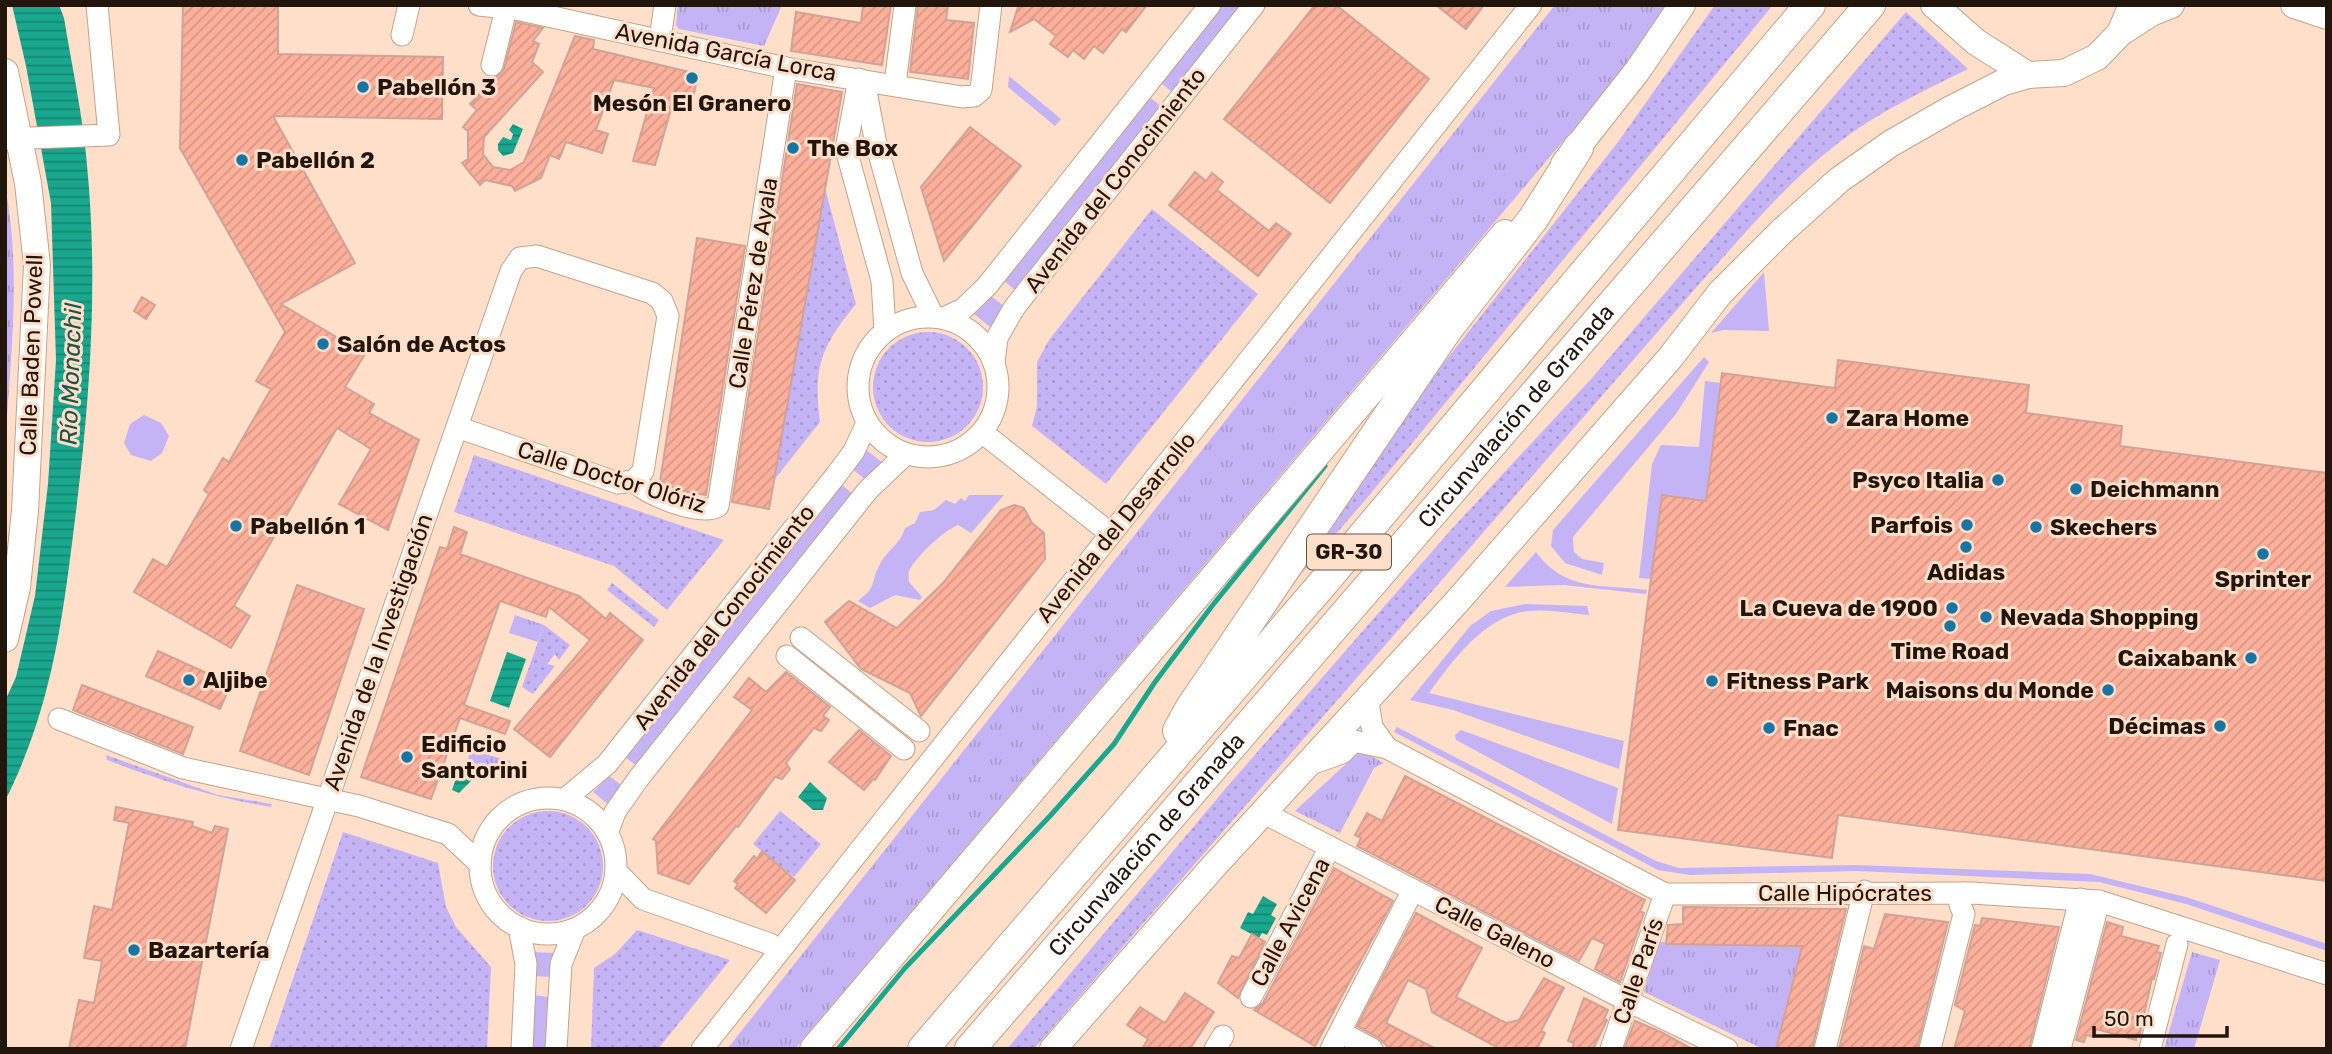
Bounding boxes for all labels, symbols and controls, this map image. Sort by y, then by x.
street label: Avenida García Lorca [613,17,839,87]
street label: Avenida del Conocimiento [1018,62,1212,298]
marker: Mesón El Granero [684,70,700,86]
place label: Pabellón 3 [377,73,496,101]
marker: Pabellón 3 [355,79,371,95]
place label: Mesón El Granero [593,89,791,117]
place label: The Box [807,134,898,162]
marker: The Box [785,140,801,156]
place label: Pabellón 2 [256,146,375,174]
marker: Pabellón 2 [234,152,250,168]
street label: Calle Pérez de Ayala [722,175,784,391]
street label: Calle Baden Powell [13,254,49,456]
street label: Circunvalación de Granada [1412,298,1620,533]
water label: Río Monachil [55,301,88,446]
place label: Salón de Actos [337,330,506,358]
marker: Salón de Actos [315,336,331,352]
place label: Zara Home [1846,404,1969,432]
marker: Zara Home [1824,410,1840,426]
street label: Avenida del Desarrollo [1030,426,1202,628]
street label: Calle Doctor Olóriz [514,435,710,519]
place label: Psyco Italia [1852,466,1984,494]
marker: Psyco Italia [1990,472,2006,488]
place label: Deichmann [2090,475,2219,503]
marker: Deichmann [2068,481,2084,497]
street label: Avenida del Conocimiento [627,499,821,735]
street label: Avenida de la Investigación [317,510,439,794]
place label: Parfois [1870,511,1953,539]
place label: Pabellón 1 [250,512,365,540]
place label: Skechers [2050,513,2157,541]
marker: Parfois [1959,517,1975,533]
marker: Pabellón 1 [228,518,244,534]
marker: Skechers [2028,519,2044,535]
road number: GR-30 [1307,534,1391,570]
marker: Adidas [1958,539,1974,555]
marker: Sprinter [2255,546,2271,562]
place label: Adidas [1927,558,2005,586]
place label: Sprinter [2215,565,2312,593]
place label: La Cueva de 1900 [1740,594,1938,622]
marker: La Cueva de 1900 [1944,600,1960,616]
place label: Nevada Shopping [2000,603,2199,631]
marker: Nevada Shopping [1978,609,1994,625]
marker: Time Road [1942,618,1958,634]
place label: Time Road [1891,637,2009,665]
place label: Caixabank [2118,644,2238,672]
marker: Caixabank [2243,650,2259,666]
place label: Aljibe [203,666,268,694]
place label: Fitness Park [1726,667,1870,695]
marker: Aljibe [181,672,197,688]
marker: Fitness Park [1704,673,1720,689]
place label: Maisons du Monde [1885,676,2094,704]
marker: Maisons du Monde [2100,682,2116,698]
place label: Décimas [2108,712,2206,740]
place label: Fnac [1783,714,1839,742]
marker: Décimas [2212,718,2228,734]
marker: Fnac [1761,720,1777,736]
street label: Circunvalación de Granada [1042,727,1250,962]
place label: Edificio Santorini [421,730,528,784]
marker: Edificio Santorini [399,749,415,765]
street label: Calle Avicena [1244,853,1336,991]
street label: Calle Hipócrates [1758,879,1932,907]
street label: Calle Galeno [1430,890,1560,974]
street label: Calle París [1607,914,1669,1028]
place label: Bazartería [148,936,270,964]
marker: Bazartería [126,942,142,958]
scale bar [2094,995,2227,1038]
text: 50 m [2104,1006,2154,1031]

